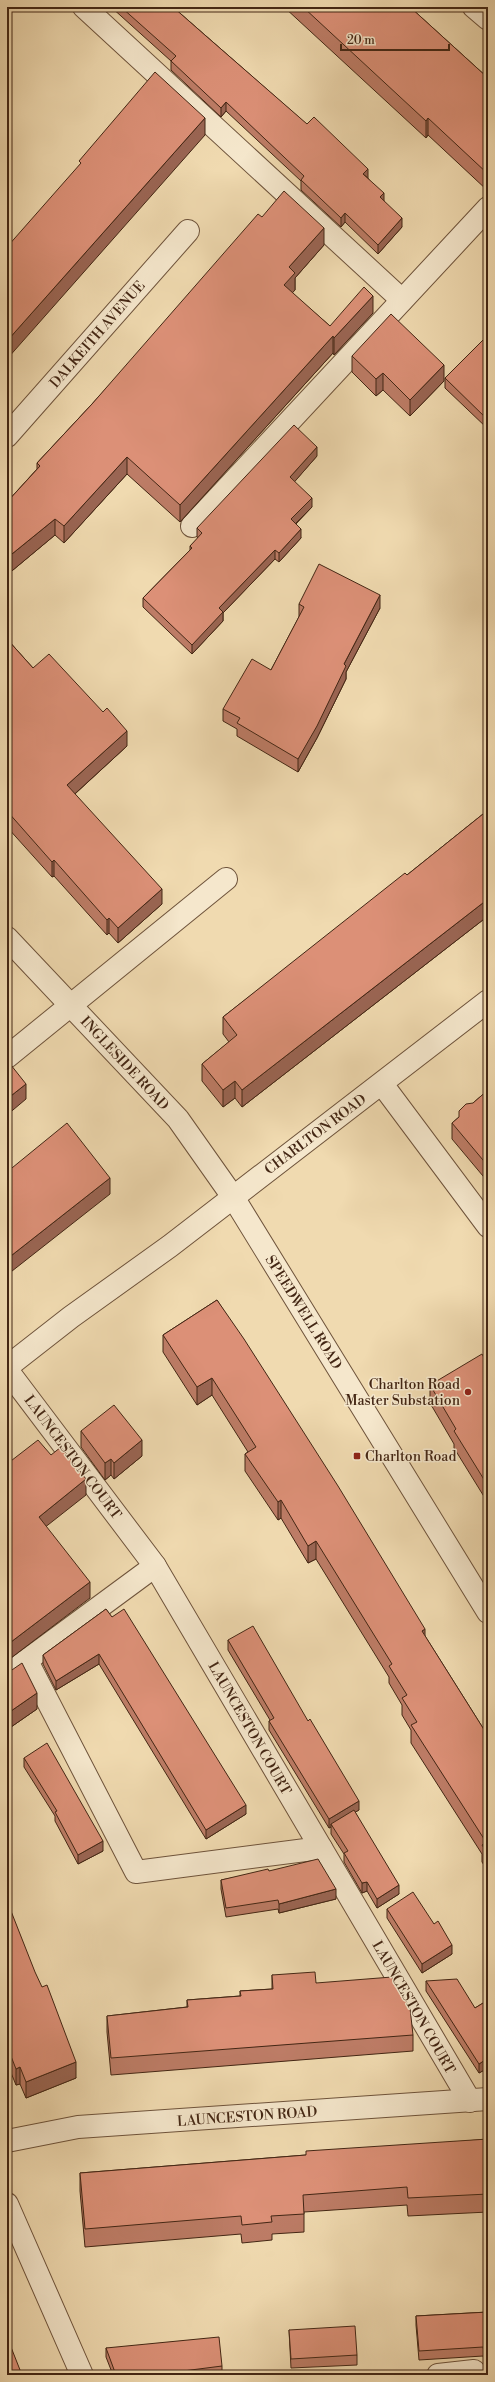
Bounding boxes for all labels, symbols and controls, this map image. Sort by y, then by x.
scale bar [341,26,449,52]
text: 20 m [347,33,375,48]
street label: DALKEITH AVENUE [46,277,149,392]
street label: INGLESIDE ROAD [76,1013,173,1114]
street label: CHARLTON ROAD [261,1091,370,1179]
street label: SPEEDWELL ROAD [261,1252,346,1373]
place label: Charlton Road Master Substation [345,1376,461,1410]
marker: Charlton Road Master Substation [463,1387,473,1397]
street label: LAUNCESTON COURT [20,1392,125,1523]
place label: Charlton Road [365,1448,456,1466]
marker: Charlton Road [352,1451,362,1461]
street label: LAUNCESTON COURT [204,1659,295,1798]
street label: LAUNCESTON COURT [368,1938,459,2077]
street label: LAUNCESTON ROAD [176,2103,318,2131]

